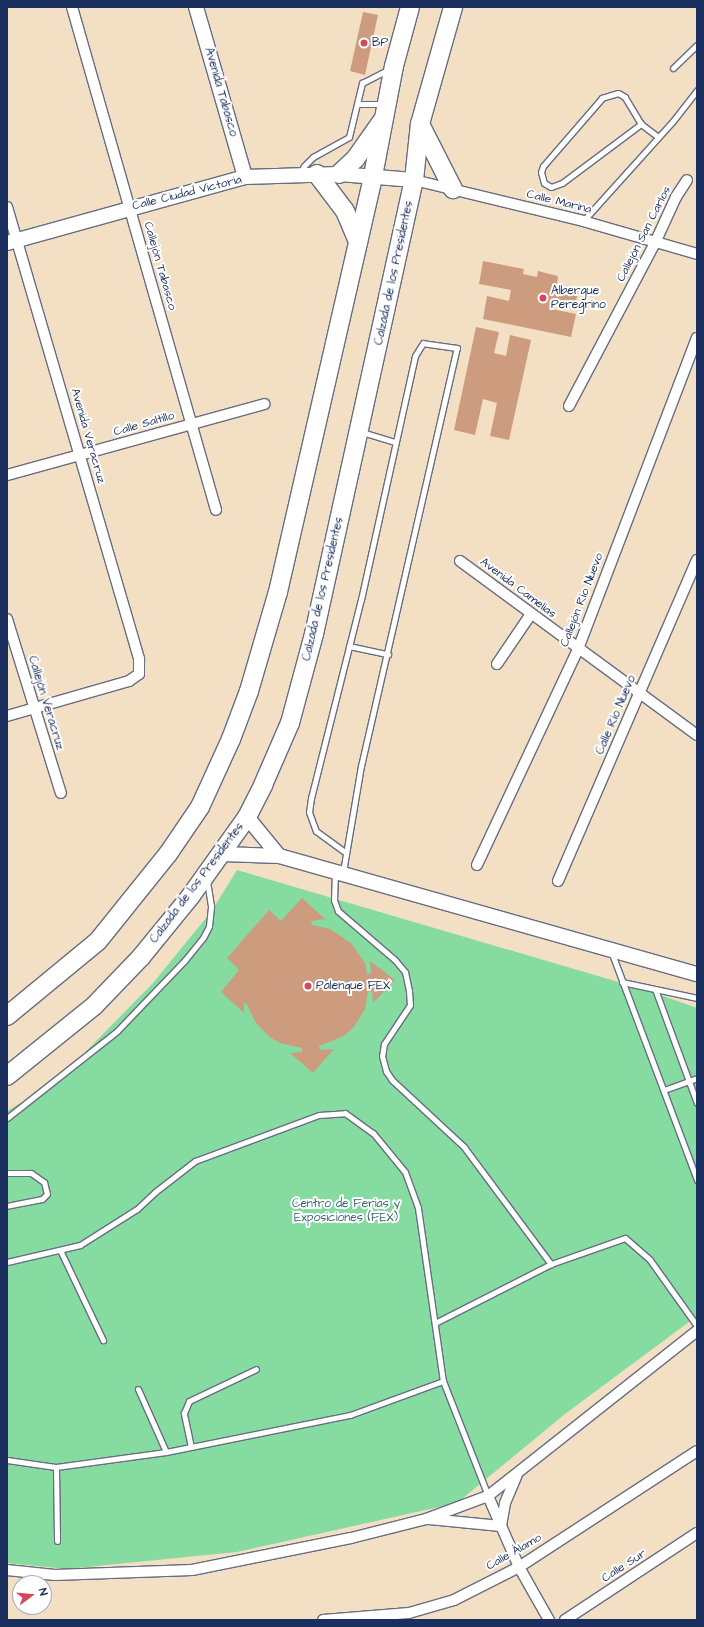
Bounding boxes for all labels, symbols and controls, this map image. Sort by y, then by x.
place label: BP [372,36,388,50]
marker: BP [359,38,369,48]
street label: Avenida Tabasco [201,46,241,138]
street label: Calle Ciudad Victoria [131,172,243,214]
street label: Callejón San Carlos [614,184,674,284]
street label: Calle Marina [525,187,593,217]
street label: Calzada de los Presidentes [372,200,416,346]
street label: Callejón Tabasco [140,220,180,312]
place label: Albergue Peregrino [551,284,606,312]
marker: Albergue Peregrino [538,293,548,303]
street label: Avenida Veracruz [68,387,108,485]
street label: Calle Saltillo [112,408,176,440]
street label: Calzada de los Presidentes [299,516,347,662]
street label: Callejón Río Nuevo [557,551,607,649]
street label: Avenida Camelias [477,555,559,621]
street label: Callejón Veracruz [25,654,67,752]
street label: Calle Río Nuevo [593,673,639,757]
street label: Calzada de los Presidentes [147,820,247,946]
place label: Palenque FEX [316,979,390,993]
marker: Palenque FEX [303,981,313,991]
park label: Centro de Ferias y Exposiciones (FEX) [292,1197,400,1225]
street label: Calle Álamo [484,1530,544,1574]
street label: Calle Sur [599,1546,649,1586]
north arrow [12,1575,52,1615]
text: N [35,1586,51,1597]

